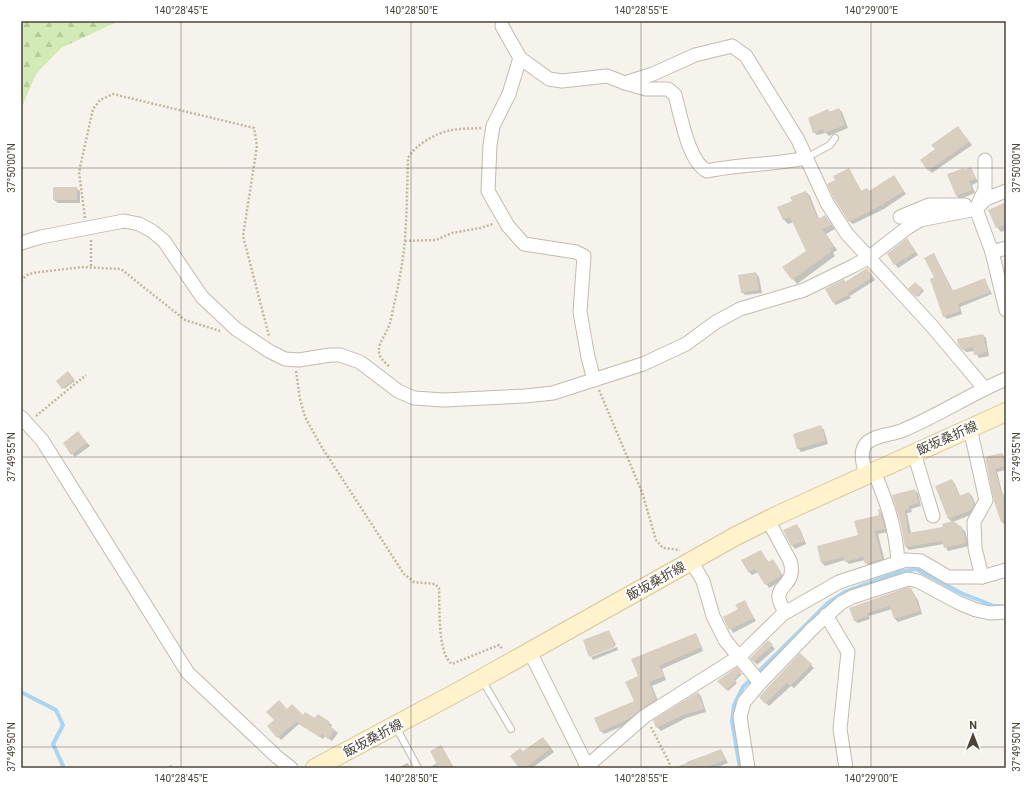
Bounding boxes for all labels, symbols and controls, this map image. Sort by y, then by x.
text: 140°28'45"E [154,5,208,16]
text: 140°28'50"E [384,5,438,16]
text: 140°28'55"E [614,5,668,16]
text: 140°29'00"E [844,5,898,16]
text: 37°50'00"N [6,143,17,193]
text: 37°50'00"N [1011,143,1022,193]
street label: 飯坂桑折線 [914,418,980,458]
text: 37°49'55"N [6,432,17,482]
text: 37°49'55"N [1011,432,1022,482]
street label: 飯坂桑折線 [624,559,688,603]
north arrow [953,715,993,755]
street label: 飯坂桑折線 [341,716,405,760]
text: N [969,719,977,732]
text: 37°49'50"N [6,722,17,772]
text: 37°49'50"N [1011,722,1022,772]
text: 140°28'45"E [154,773,208,784]
text: 140°28'50"E [384,773,438,784]
text: 140°28'55"E [614,773,668,784]
text: 140°29'00"E [844,773,898,784]

